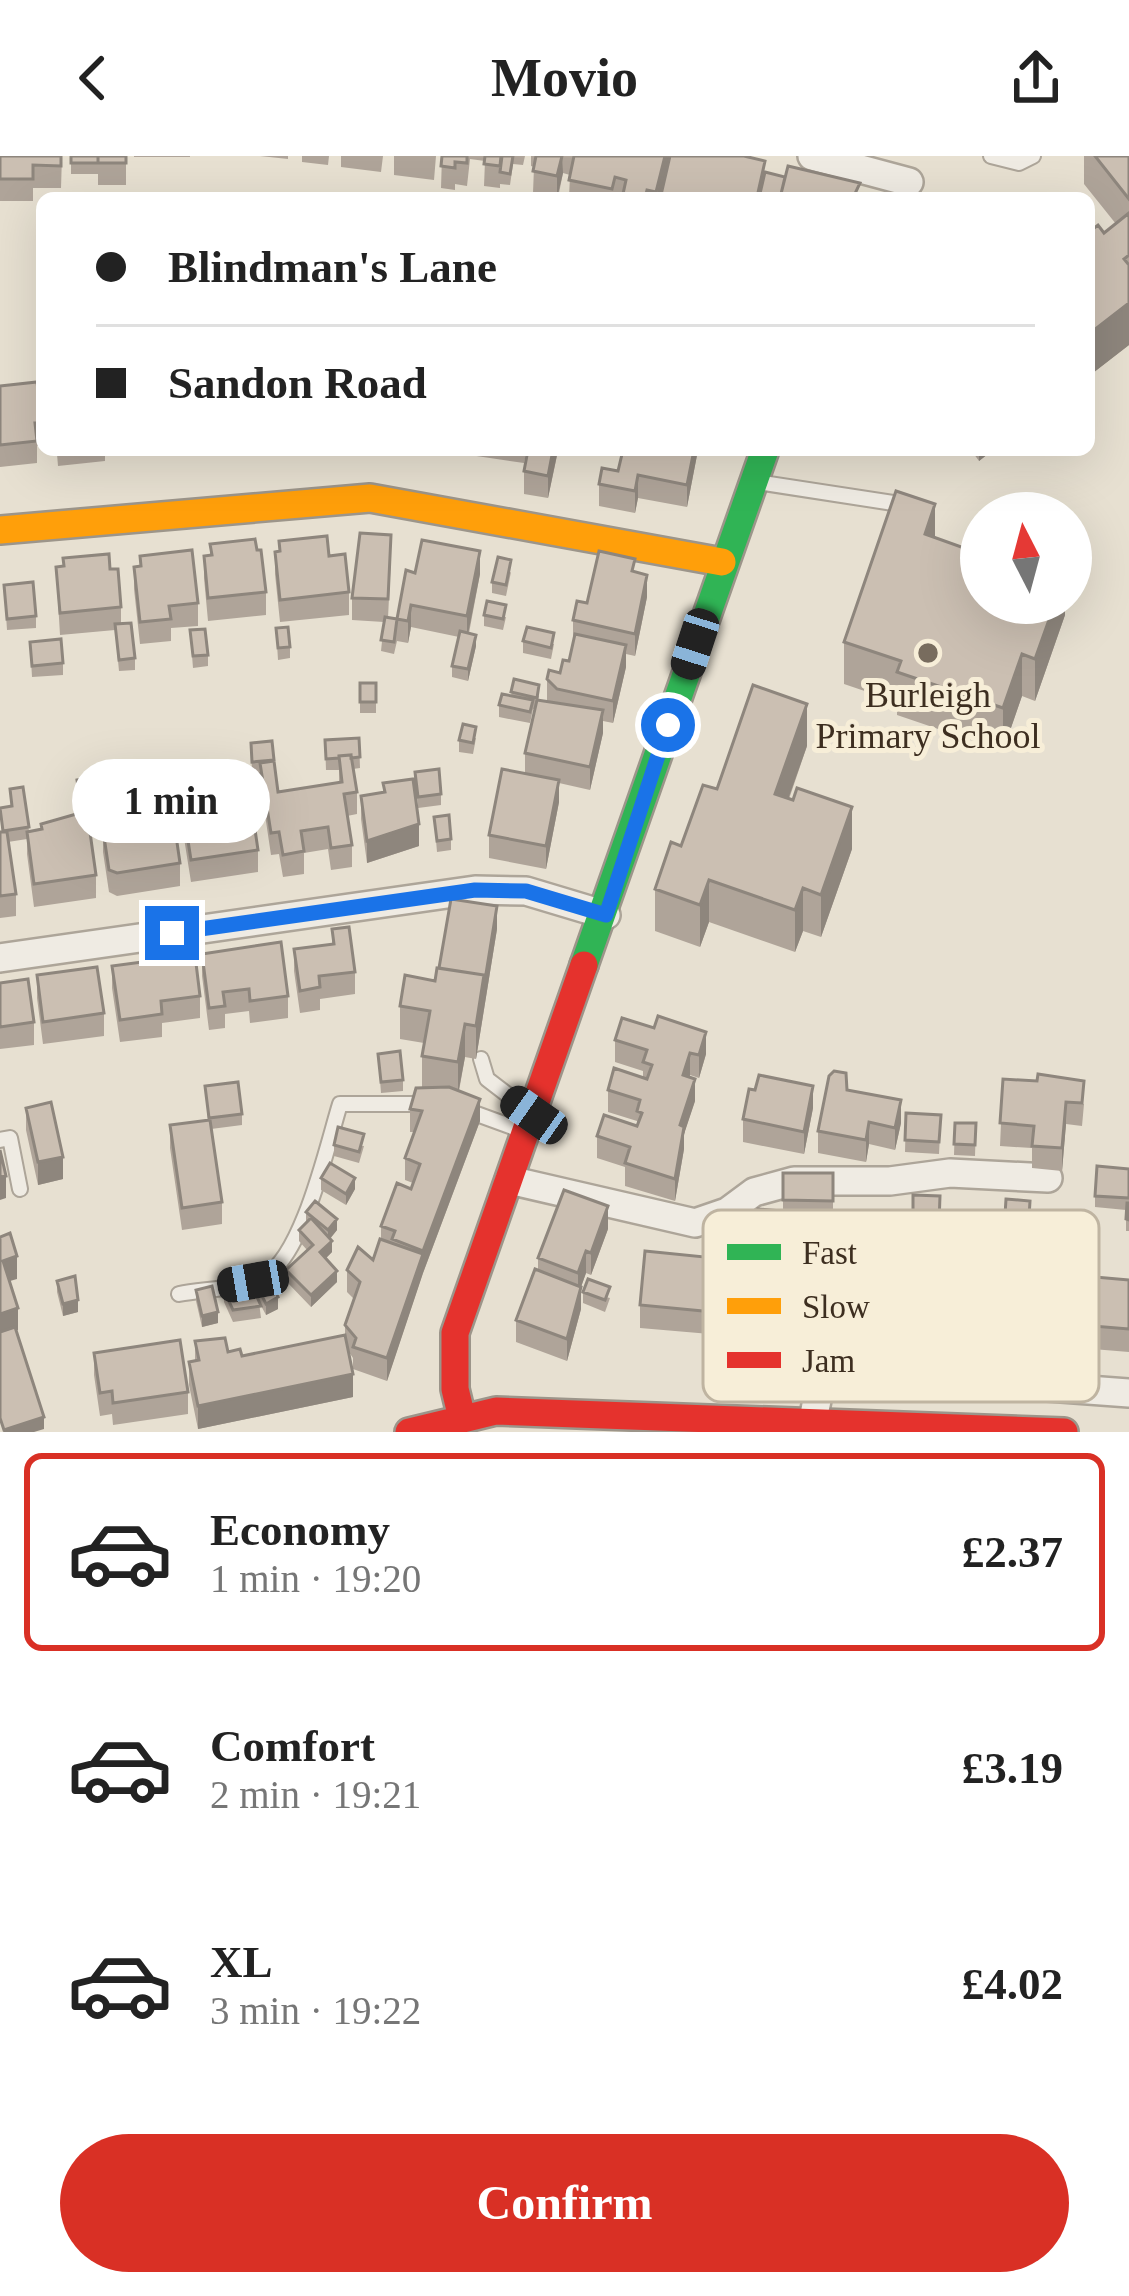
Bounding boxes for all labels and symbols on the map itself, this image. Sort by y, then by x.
north arrow [960,492,1092,624]
car [667,604,723,684]
marker: Burleigh Primary School [915,640,941,666]
place label: Burleigh Primary School [816,675,1040,756]
route start [641,698,695,752]
callout: 1 min [73,759,271,843]
route end [145,906,199,960]
car [494,1080,574,1150]
legend [703,1210,1099,1402]
text: Fast [802,1235,857,1271]
car [214,1257,292,1305]
text: Slow [802,1289,870,1325]
text: Jam [802,1343,855,1379]

